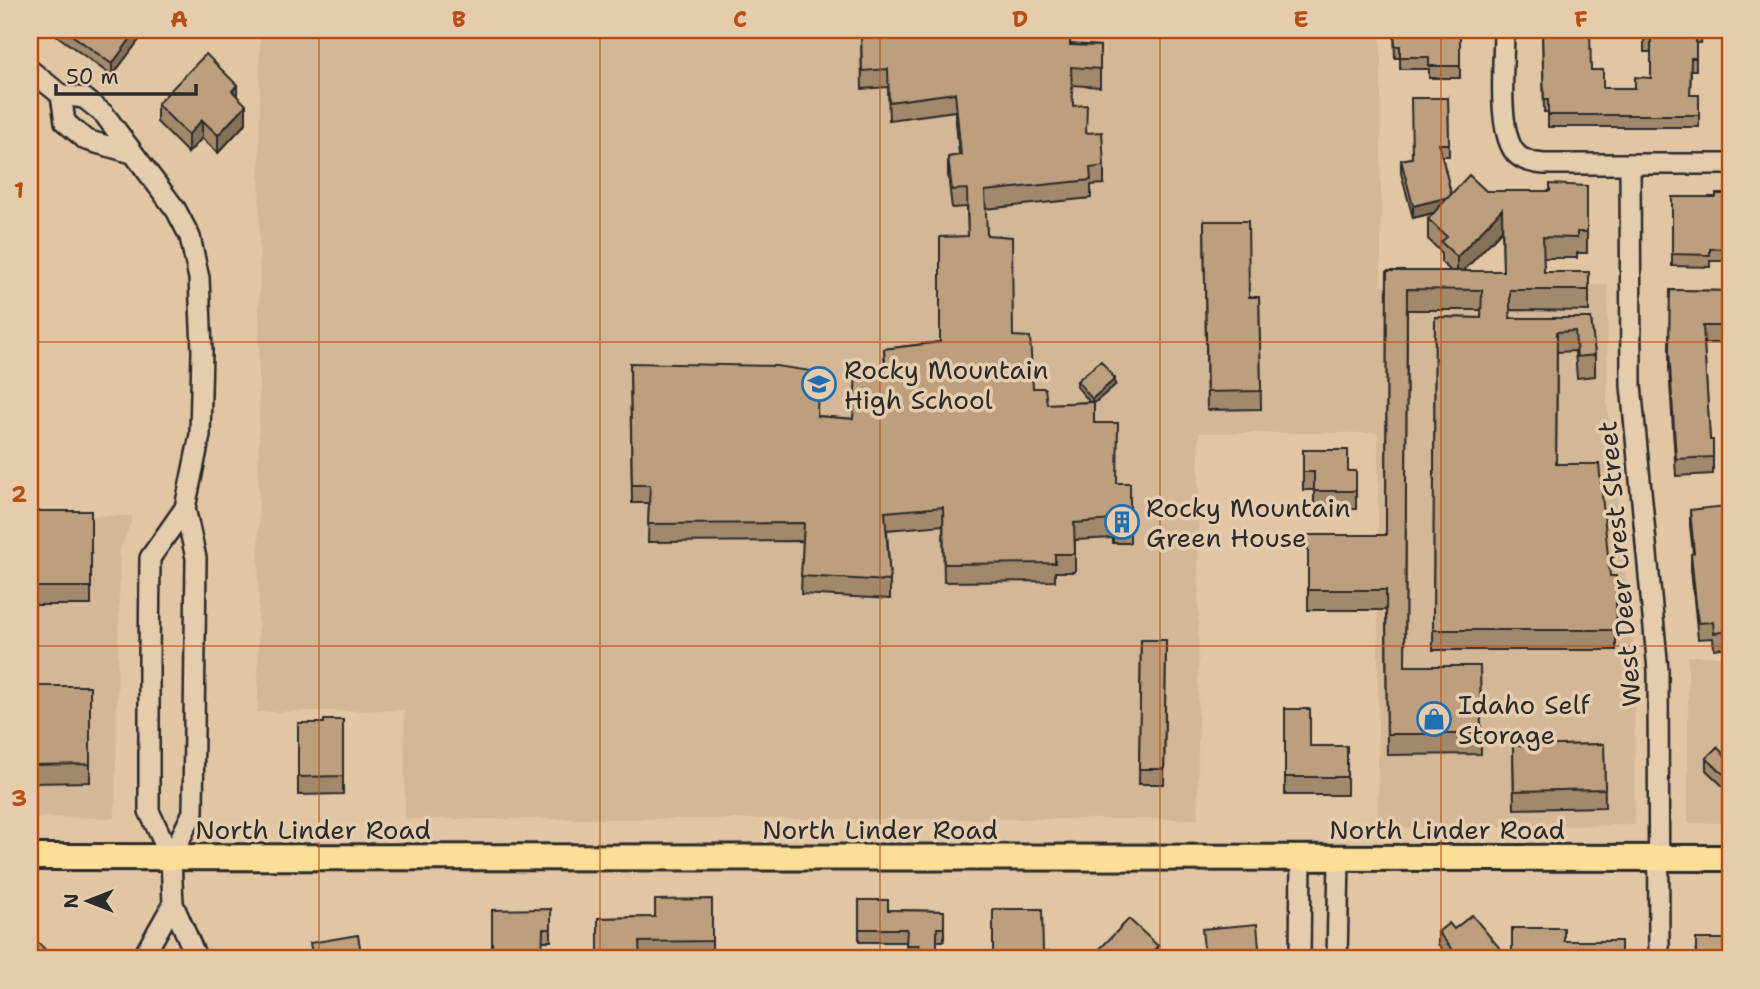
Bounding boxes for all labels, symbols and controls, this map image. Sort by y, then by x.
text: A [170,4,188,34]
text: B [452,4,466,34]
text: C [733,4,747,34]
text: D [1012,4,1028,34]
text: E [1293,4,1309,34]
text: F [1574,4,1588,34]
scale bar [56,52,196,96]
text: 50 m [66,63,119,91]
text: 1 [14,175,24,205]
place label: Rocky Mountain High School [844,352,1048,417]
school or university icon: Rocky Mountain High School [800,365,838,403]
street label: West Deer Crest Street [1589,420,1649,708]
text: 2 [11,479,27,509]
place label: Rocky Mountain Green House [1146,490,1350,555]
building icon: Rocky Mountain Green House [1103,503,1141,541]
place label: Idaho Self Storage [1458,687,1591,752]
shop icon: Idaho Self Storage [1415,700,1453,738]
text: 3 [11,783,27,813]
street label: North Linder Road [195,812,431,847]
street label: North Linder Road [762,812,998,847]
street label: North Linder Road [1329,812,1565,847]
north arrow [52,866,122,936]
text: N [59,893,84,909]

